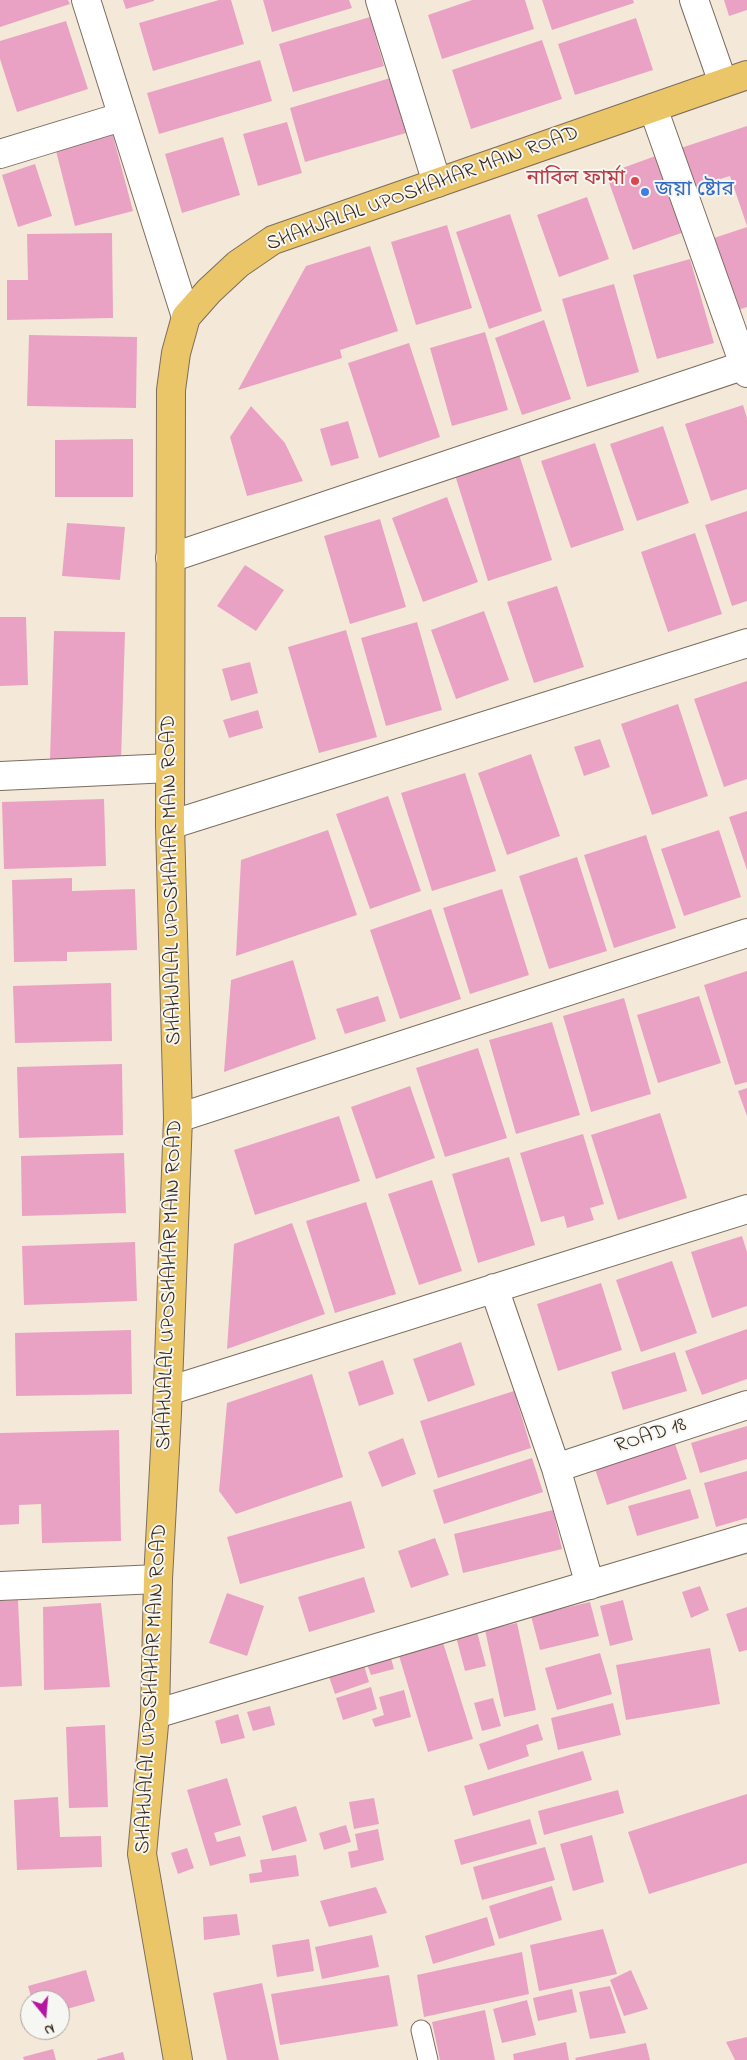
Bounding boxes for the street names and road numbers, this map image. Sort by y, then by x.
street label: SHAHJALAL UPOSHAHAR MAIN ROAD [263,122,583,258]
street label: SHAHJALAL UPOSHAHAR MAIN ROAD [158,715,188,1045]
street label: SHAHJALAL UPOSHAHAR MAIN ROAD [153,1119,189,1451]
street label: ROAD 18 [612,1414,690,1460]
street label: SHAHJALAL UPOSHAHAR MAIN ROAD [132,1523,174,1855]

